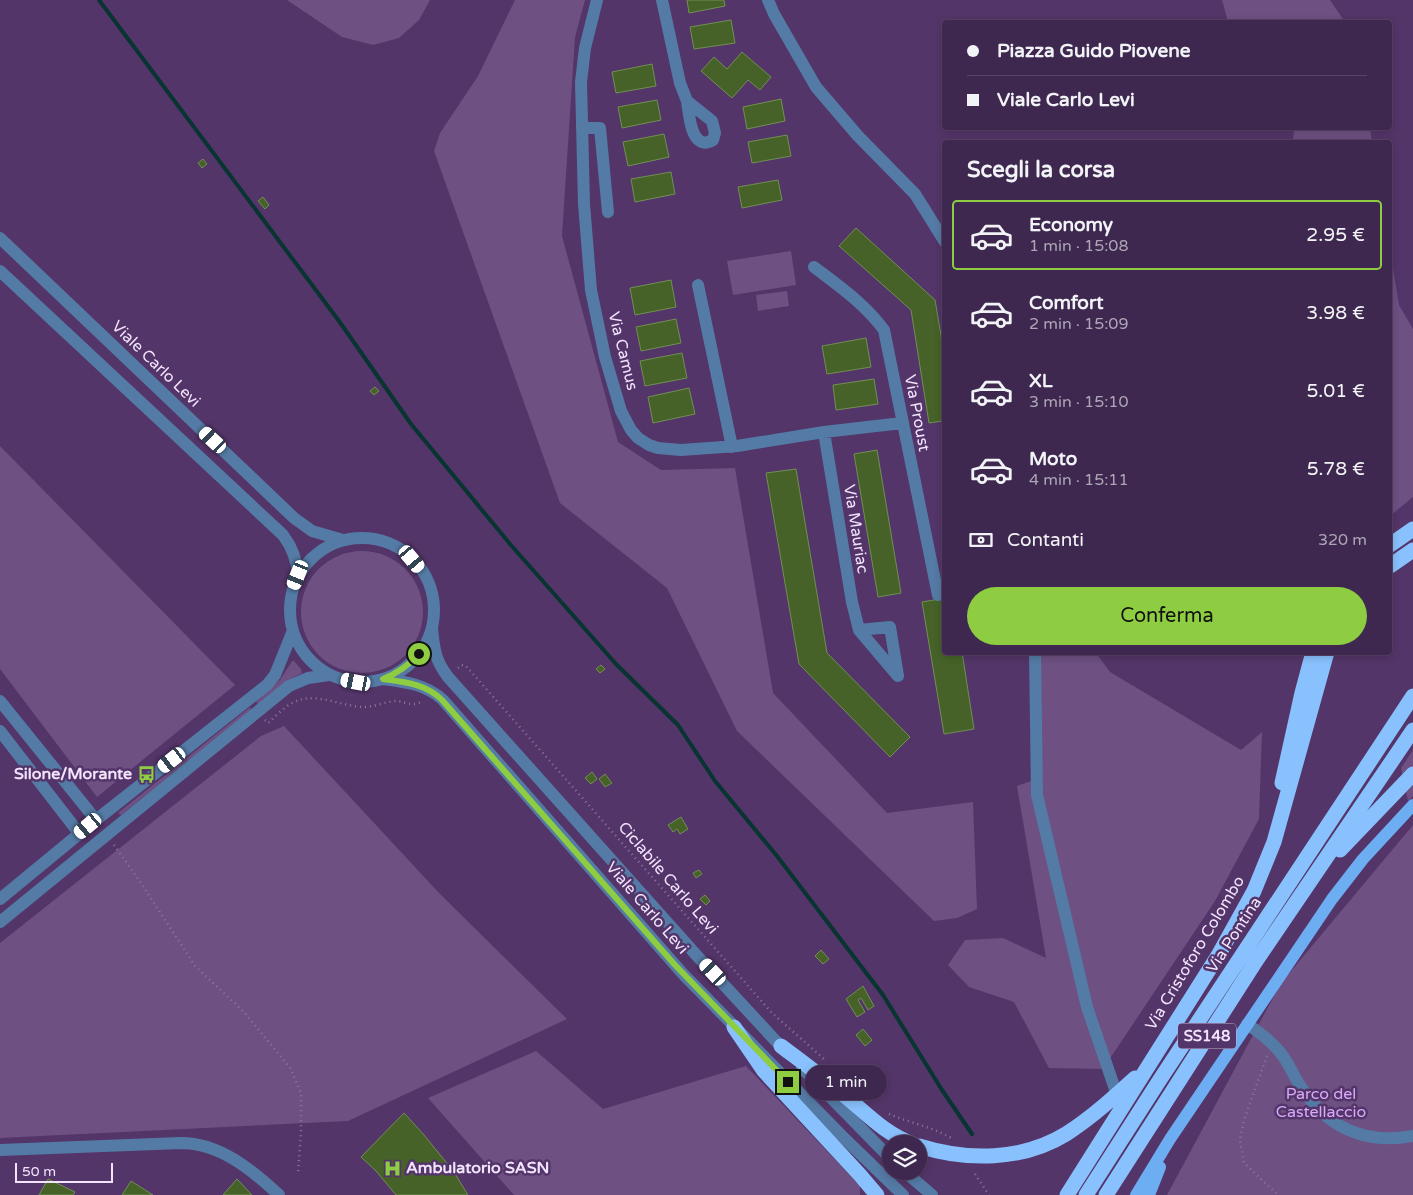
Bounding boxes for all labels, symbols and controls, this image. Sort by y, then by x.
text: Piazza Guido Piovene [997,40,1191,62]
text: Viale Carlo Levi [997,89,1135,111]
text: Scegli la corsa [967,157,1115,183]
icon: car [969,213,1014,258]
text: Economy [1029,214,1113,236]
text: 2.95 € [1306,224,1365,246]
text: 1 min · 15:08 [1029,236,1128,256]
icon: car [969,291,1014,336]
text: Comfort [1029,292,1103,314]
text: 3.98 € [1306,302,1365,324]
street label: Via Camus [604,310,642,392]
text: 2 min · 15:09 [1029,314,1128,334]
street label: Viale Carlo Levi [107,317,205,411]
icon: car [969,369,1014,414]
text: XL [1029,370,1053,392]
street label: Via Proust [900,373,934,453]
text: 5.01 € [1307,380,1365,402]
text: 3 min · 15:10 [1029,392,1128,412]
car [196,424,229,456]
icon: car [969,447,1014,492]
text: Moto [1029,448,1077,470]
text: 5.78 € [1307,458,1365,480]
text: 4 min · 15:11 [1029,470,1128,490]
street label: Via Mauriac [839,483,873,575]
icon: cash [967,526,995,554]
text: Contanti [1007,529,1084,551]
text: 320 m [1318,530,1367,550]
car [396,543,427,575]
car [285,558,310,592]
button: Conferma [967,587,1367,645]
route start [408,643,430,665]
car [339,672,372,692]
car [155,745,188,775]
place label: Silone/Morante [14,764,132,784]
bus stop icon: Silone/Morante [136,764,156,784]
car [71,811,104,841]
street label: Ciclabile Carlo Levi [614,818,722,938]
street label: Viale Carlo Levi [601,858,693,958]
street label: Via Cristoforo Colombo [1141,872,1249,1034]
street label: Via Pontina [1202,893,1266,977]
car [697,956,728,988]
road number: SS148 [1178,1024,1236,1048]
callout: 1 min [806,1064,888,1100]
route end [777,1071,799,1093]
text: 1 min [825,1072,867,1092]
park label: Parco del Castellaccio [1276,1084,1366,1122]
map controls [882,1135,927,1180]
button: layers [882,1135,927,1180]
hospital icon: Ambulatorio SASN [382,1158,402,1178]
place label: Ambulatorio SASN [406,1158,549,1178]
scale bar [15,1160,112,1183]
text: 50 m [22,1163,56,1180]

